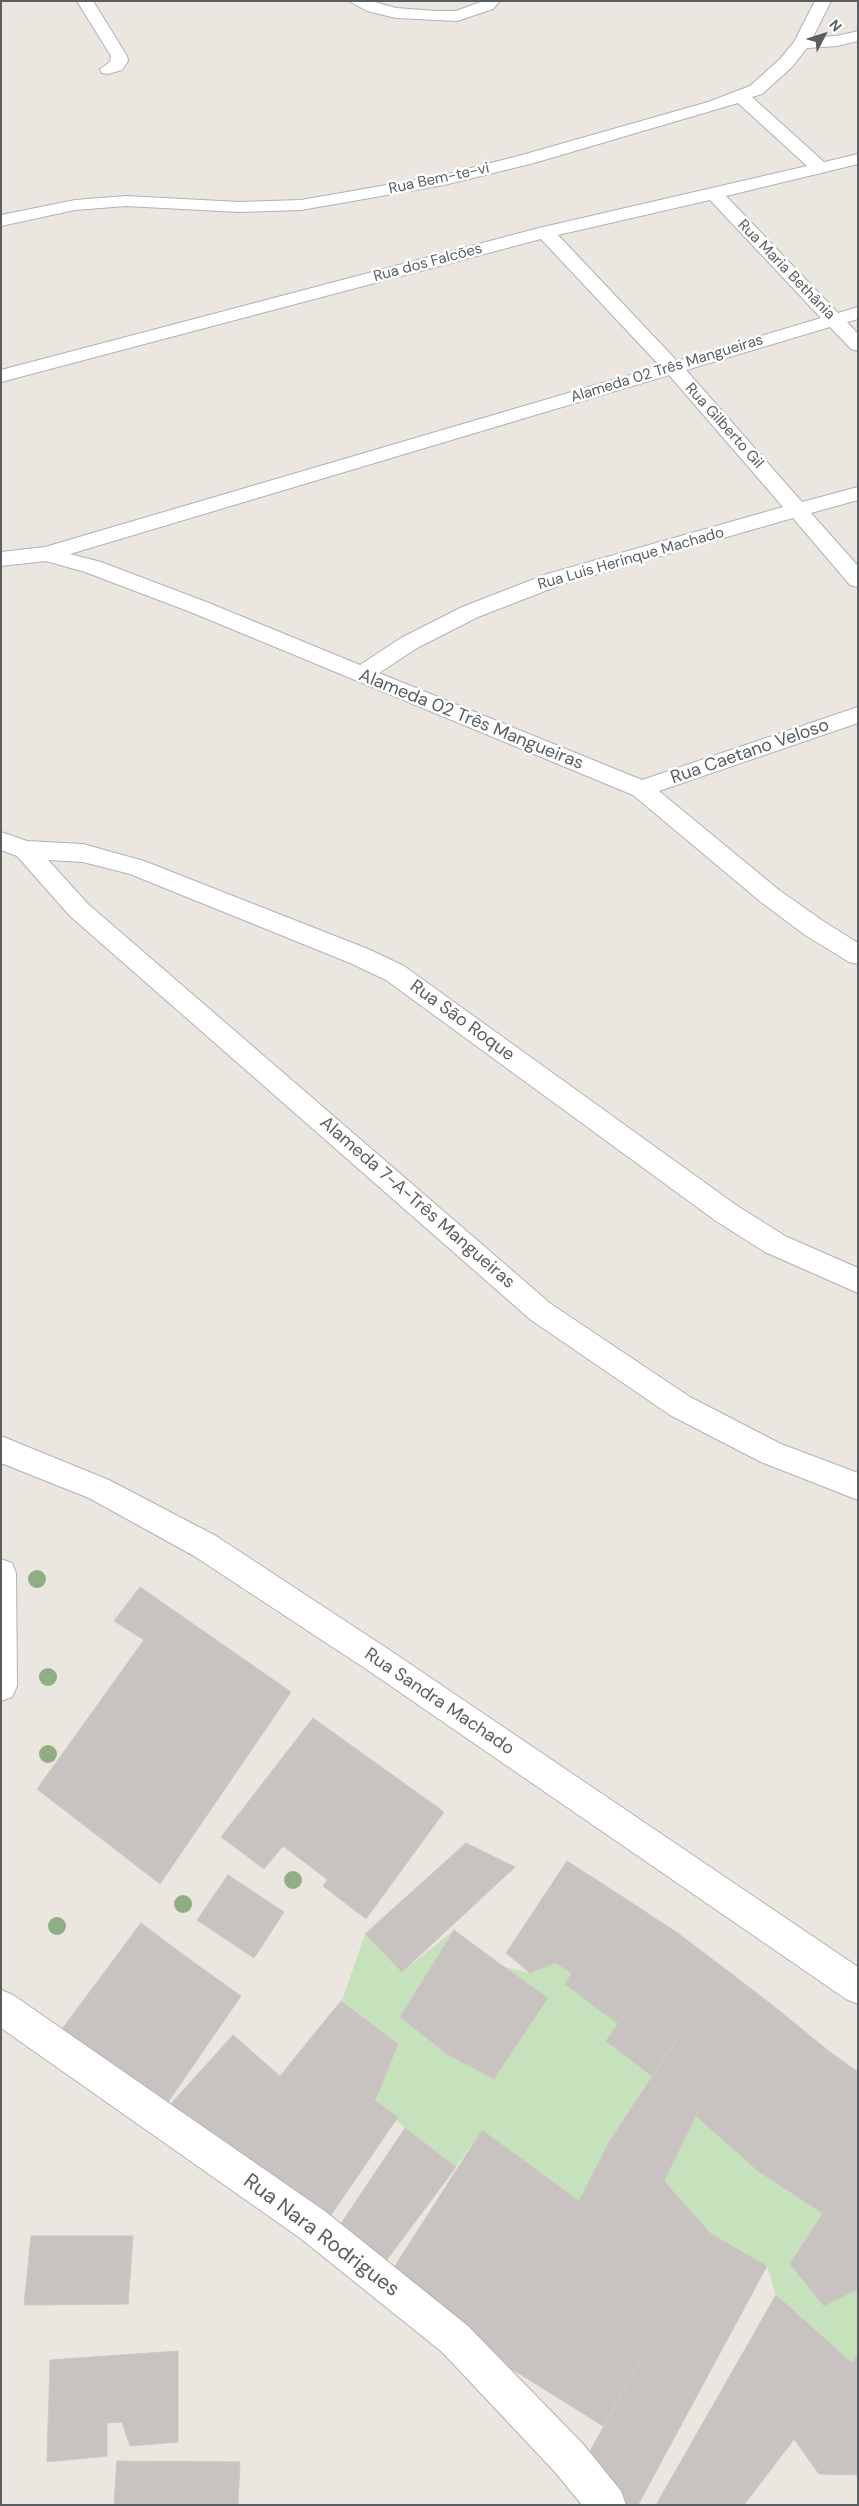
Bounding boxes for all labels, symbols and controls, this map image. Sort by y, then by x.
north arrow [799,10,849,60]
text: N [825,16,846,35]
street label: Rua Bem-te-vi [387,160,491,198]
street label: Rua Maria Bethânia [734,216,838,324]
street label: Rua dos Falcões [372,240,484,286]
street label: Alameda 02 Três Mangueiras [569,331,765,407]
street label: Rua Gilberto Gil [681,380,767,472]
street label: Rua Luis Herinque Machado [536,524,726,594]
street label: Alameda 02 Três Mangueiras [356,665,586,775]
street label: Rua Caetano Veloso [668,715,832,789]
street label: Rua São Roque [406,976,518,1066]
street label: Alameda 7-A-Três Mangueiras [315,1112,519,1294]
street label: Rua Sandra Machado [360,1644,518,1760]
street label: Rua Nara Rodrigues [238,2169,404,2303]

